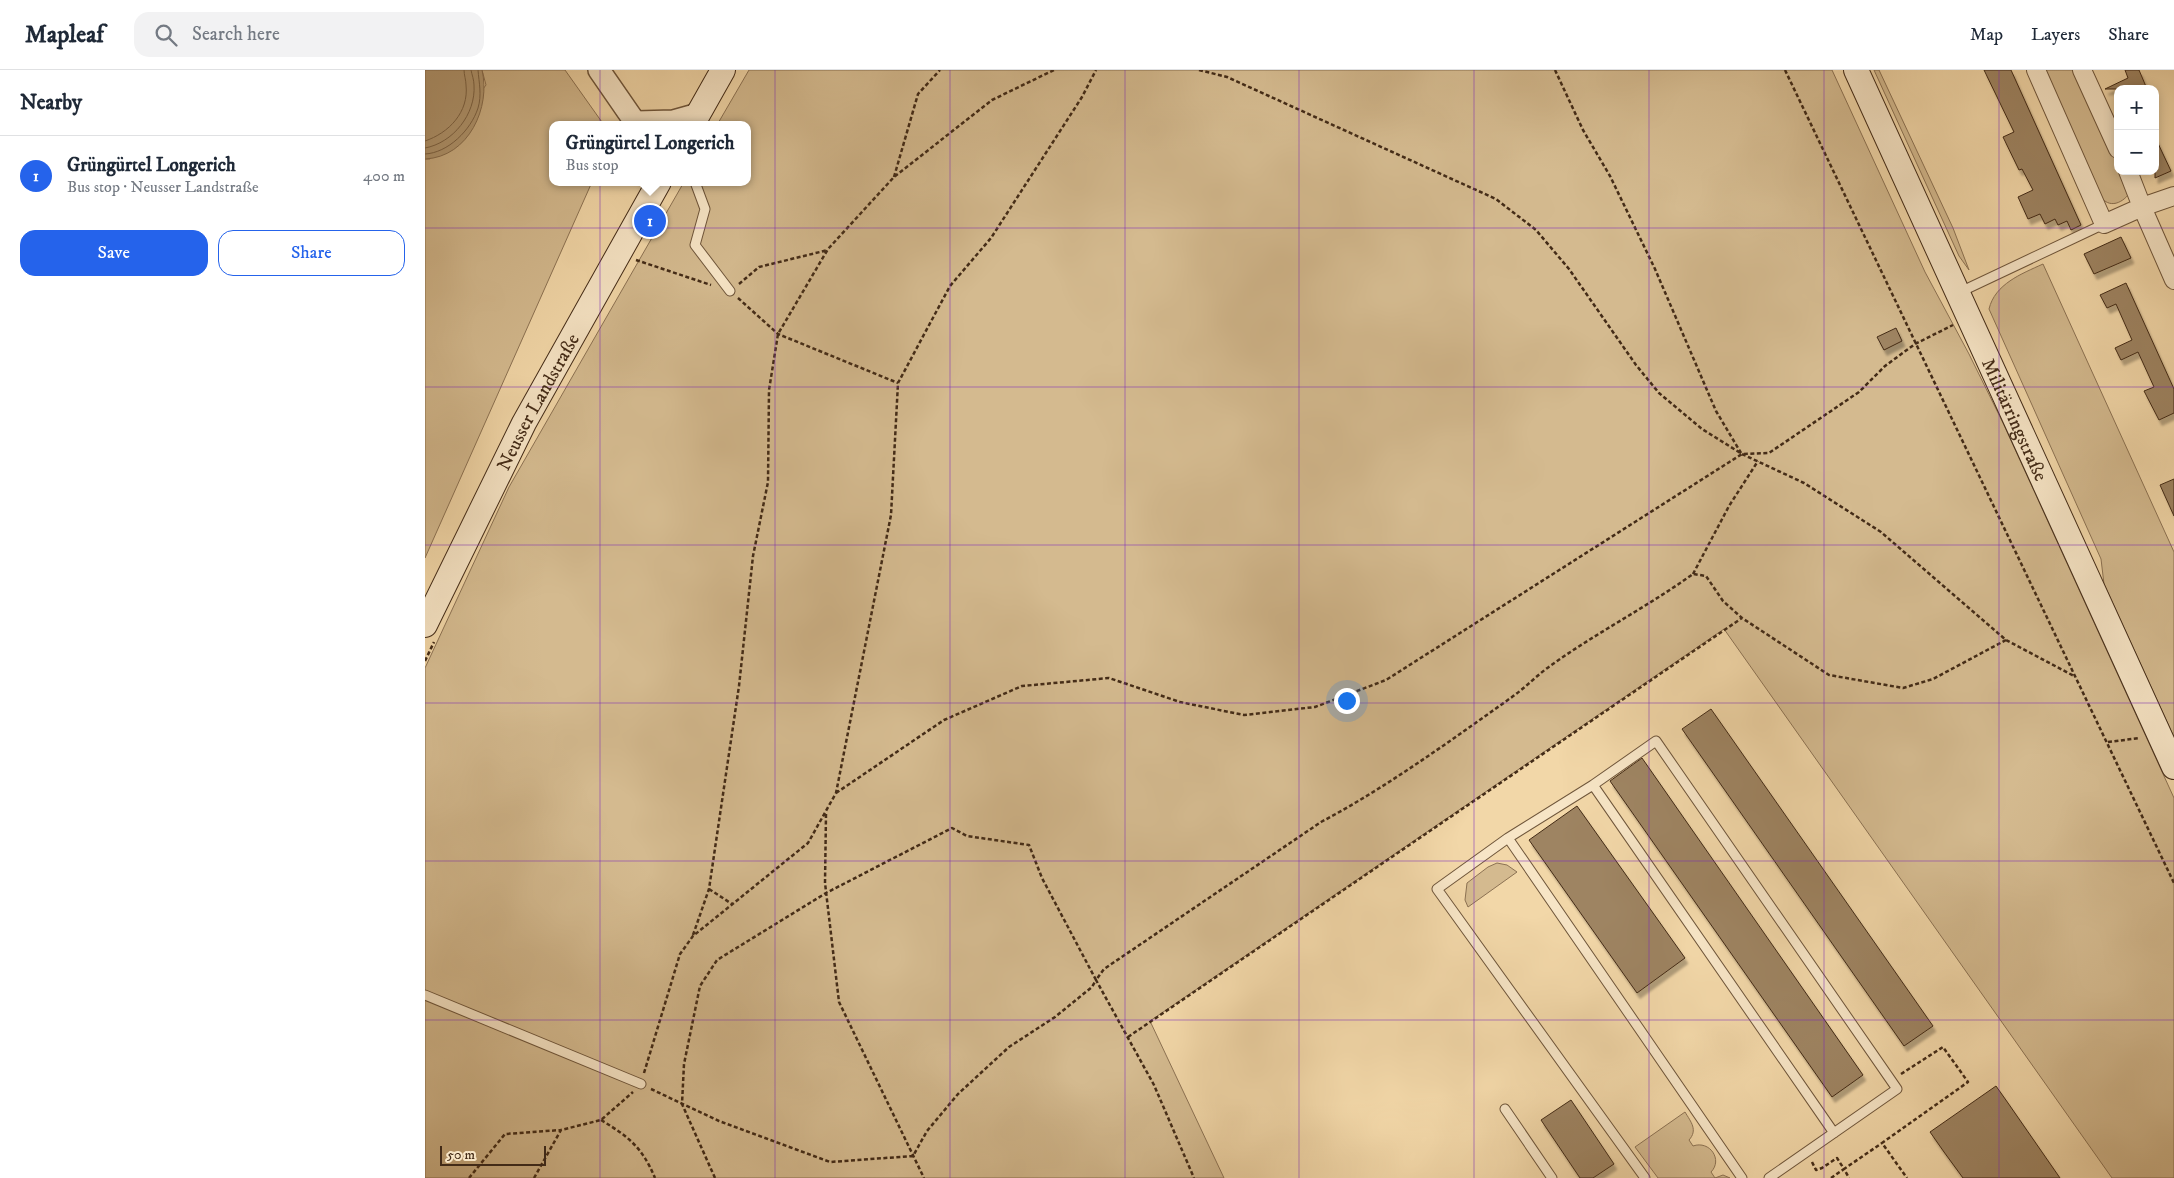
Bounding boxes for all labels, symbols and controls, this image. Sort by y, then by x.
search box [134,12,484,57]
text: Mapleaf [25,20,104,50]
icon: search [152,21,180,49]
text: Search here [192,23,280,46]
text: Map [1970,24,2003,46]
text: Layers [2031,24,2080,46]
text: Share [2108,24,2149,46]
map controls [2114,85,2159,175]
button: + [2114,85,2159,130]
text: Nearby [20,90,82,116]
popup [549,121,751,186]
button: − [2114,130,2159,175]
text: Grüngürtel Longerich [566,132,734,155]
text: Grüngürtel Longerich [67,154,236,177]
text: Bus stop [566,155,619,175]
text: 1 [33,166,39,186]
text: 400 m [363,166,405,186]
text: Bus stop · Neusser Landstraße [67,177,259,197]
pin: 1 [634,202,666,240]
button: Save [20,230,208,276]
button: Share [218,230,405,276]
street label: Neusser Landstraße [493,330,585,475]
street label: Militärringstraße [1976,355,2052,485]
your location [1334,688,1360,714]
scale bar [440,1143,546,1166]
text: 50 m [447,1146,475,1164]

